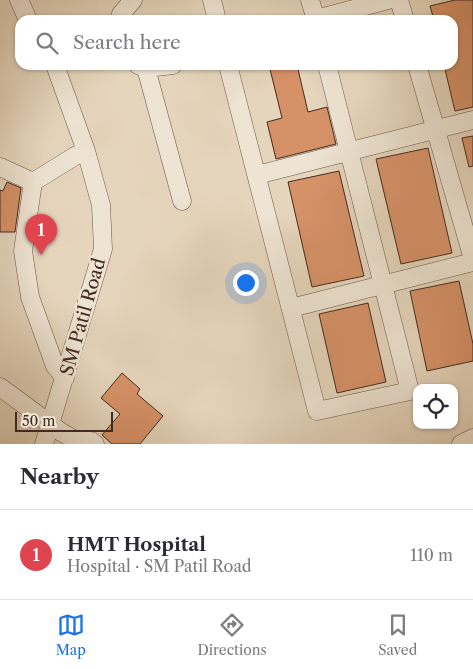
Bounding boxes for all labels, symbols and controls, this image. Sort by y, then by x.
search box [15,15,458,70]
icon: search [33,29,61,57]
text: Search here [73,31,181,54]
pin: 1 [25,214,57,255]
street label: SM Patil Road [56,256,110,378]
your location [233,270,259,296]
map controls [413,384,458,429]
button: locate [413,384,458,429]
scale bar [15,409,112,432]
text: 50 m [22,412,55,430]
text: Nearby [20,464,99,489]
text: HMT Hospital [67,533,206,556]
text: 1 [32,545,40,565]
text: 110 m [410,545,453,565]
text: Hospital · SM Patil Road [67,556,252,576]
tab: Map [56,611,86,659]
tab: Directions [197,611,267,659]
tab: Saved [378,611,417,659]

